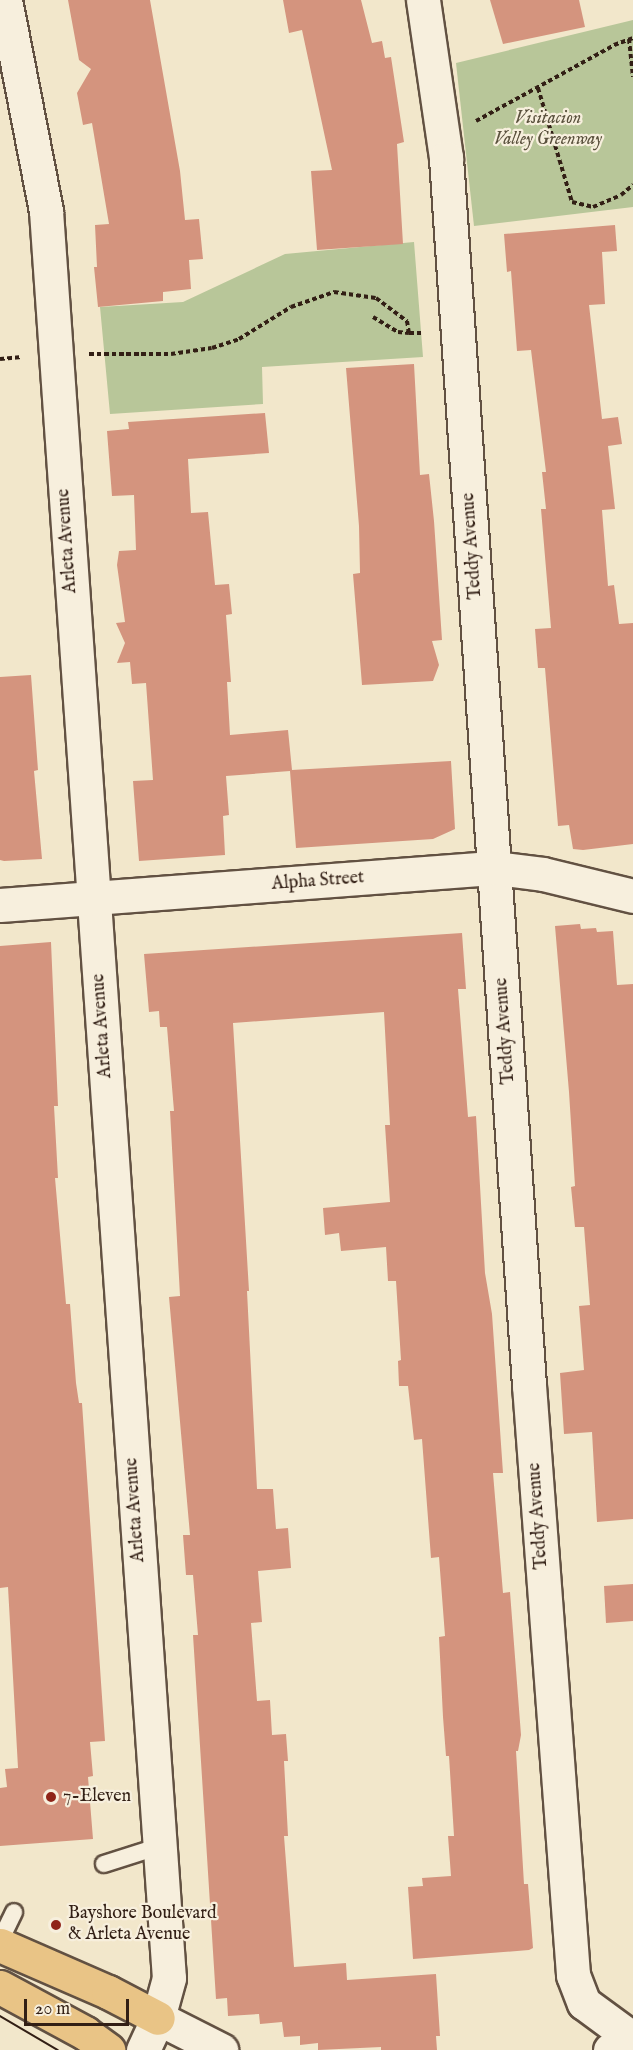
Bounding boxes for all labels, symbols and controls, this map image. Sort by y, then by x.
park label: Visitacion Valley Greenway [494,109,602,152]
street label: Arleta Avenue [54,488,82,594]
street label: Teddy Avenue [459,492,487,600]
street label: Alpha Street [271,868,365,896]
street label: Arleta Avenue [89,973,117,1079]
street label: Teddy Avenue [492,977,520,1085]
street label: Arleta Avenue [122,1457,150,1563]
street label: Teddy Avenue [525,1462,553,1570]
place label: 7-Eleven [63,1786,131,1808]
marker: 7-Eleven [44,1790,58,1804]
place label: Bayshore Boulevard & Arleta Avenue [68,1904,217,1946]
marker: Bayshore Boulevard & Arleta Avenue [49,1918,63,1932]
scale bar [27,1987,132,2025]
text: 20 m [35,1998,70,2021]

